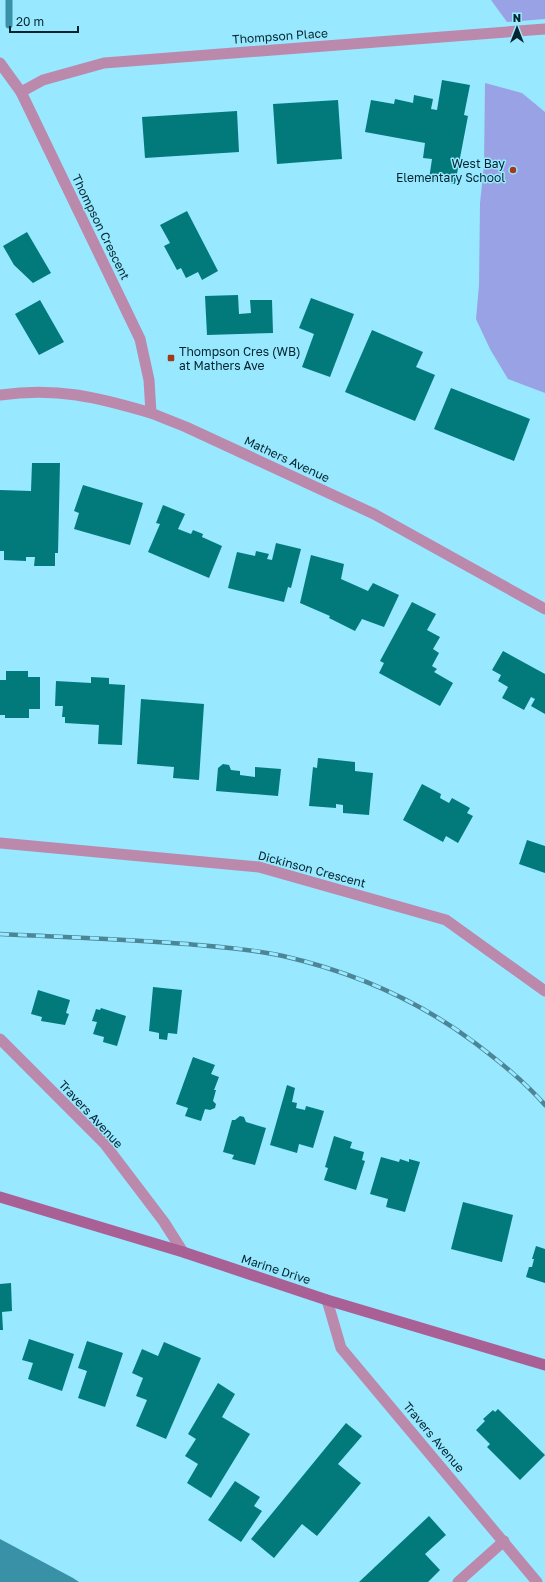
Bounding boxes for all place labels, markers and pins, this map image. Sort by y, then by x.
place label: West Bay Elementary School [396,156,505,185]
marker: West Bay Elementary School [508,165,518,175]
place label: Thompson Cres (WB) at Mathers Ave [179,344,301,373]
marker: Thompson Cres (WB) at Mathers Ave [166,353,176,363]

